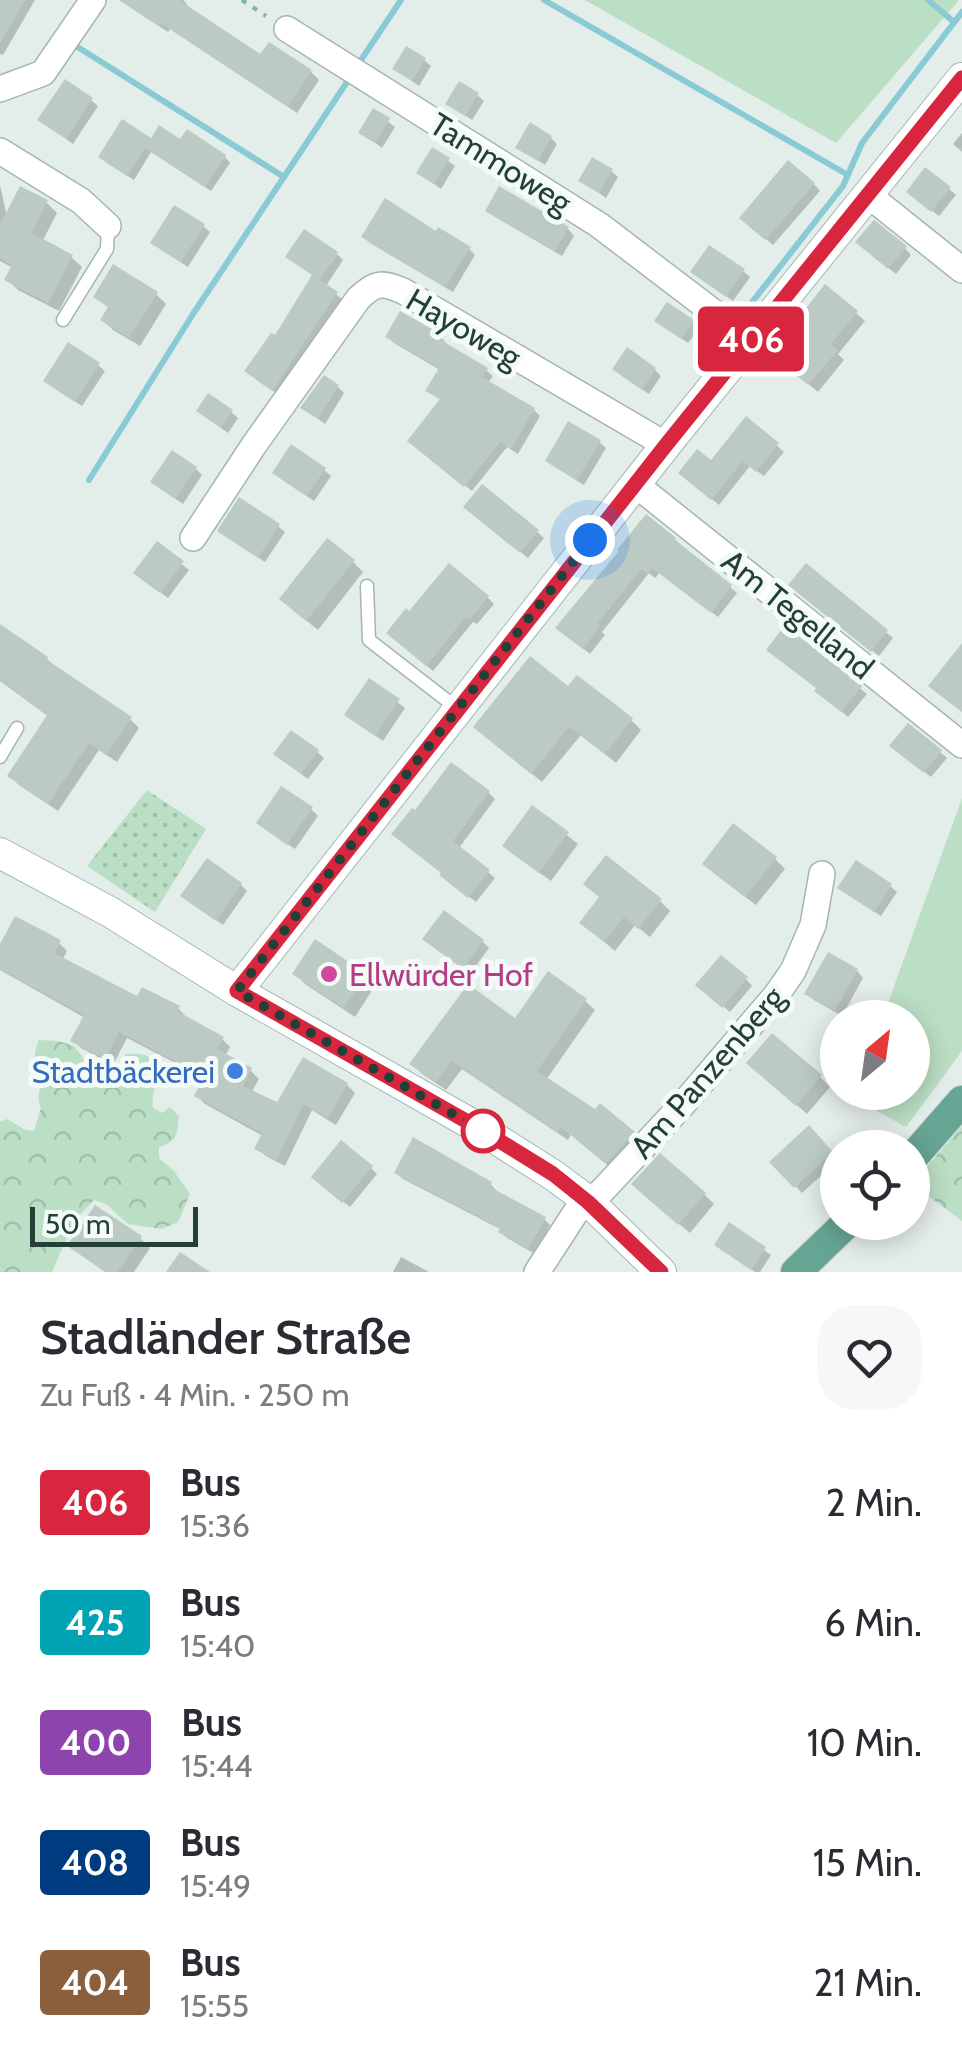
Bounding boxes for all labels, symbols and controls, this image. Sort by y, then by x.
street label: Tammoweg [423,104,580,222]
street label: Hayoweg [400,280,529,377]
line badge: 406 [694,306,808,372]
text: 406 [718,318,784,361]
your location [565,515,615,565]
street label: Am Tegelland [714,541,882,687]
place label: Ellwürder Hof [349,955,533,994]
marker: Ellwürder Hof [318,963,340,985]
street label: Am Panzenberg [622,977,793,1166]
north arrow [820,1000,930,1110]
map controls [820,1000,930,1240]
place label: Stadtbäckerei [32,1052,215,1091]
marker: Stadtbäckerei [224,1060,246,1082]
unlabelled marker [462,1110,504,1152]
button: locate [820,1130,930,1240]
scale bar [30,1202,198,1246]
text: 50 m [45,1207,111,1241]
button: heart [817,1305,922,1410]
text: Stadländer Straße [40,1308,411,1366]
text: Zu Fuß · 4 Min. · 250 m [40,1375,350,1414]
text: Bus [180,1459,241,1506]
text: 2 Min. [826,1479,922,1526]
text: 406 [62,1481,128,1524]
text: 15:36 [180,1506,250,1545]
text: Bus [180,1579,241,1626]
text: 6 Min. [824,1599,922,1646]
text: 425 [65,1601,125,1644]
text: 15:40 [180,1626,255,1665]
text: Bus [181,1699,242,1746]
text: 10 Min. [807,1719,922,1766]
text: 400 [60,1721,131,1764]
text: 15:44 [181,1746,253,1785]
text: Bus [180,1819,241,1866]
text: 15 Min. [813,1839,922,1886]
text: 408 [61,1841,129,1884]
text: 15:49 [180,1866,251,1905]
text: Bus [180,1939,241,1986]
text: 21 Min. [813,1959,922,2006]
text: 404 [61,1961,129,2004]
text: 15:55 [180,1986,249,2025]

